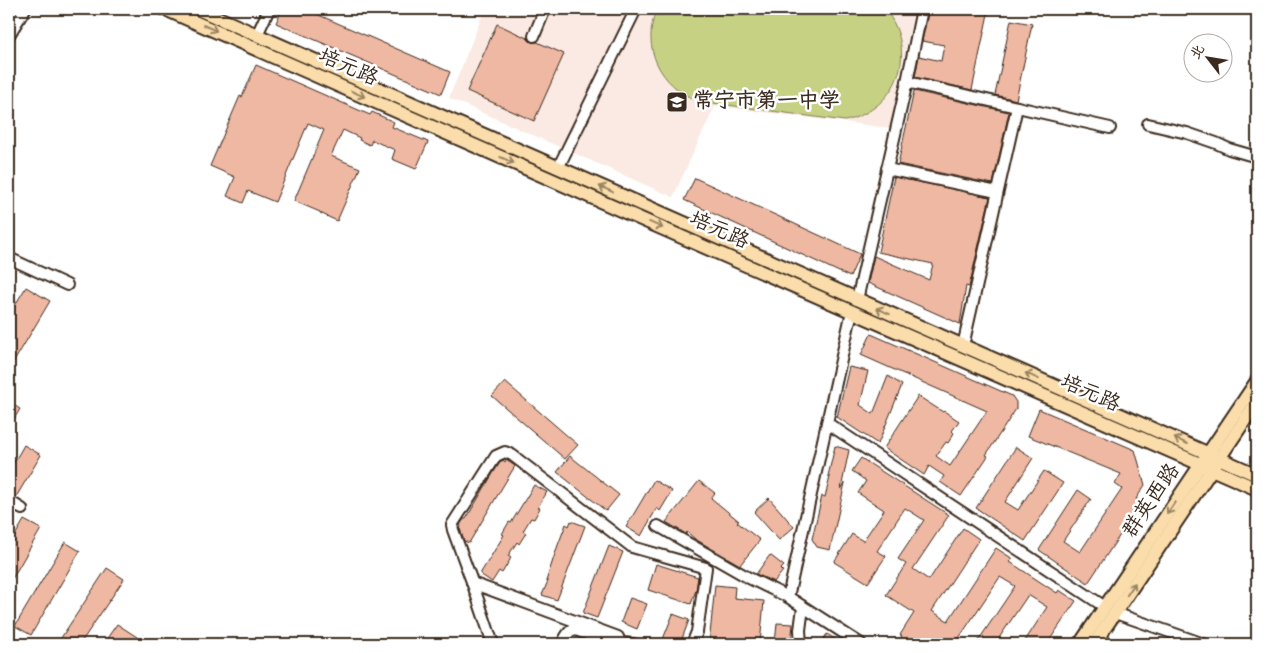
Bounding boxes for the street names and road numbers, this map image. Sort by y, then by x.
street label: 培元路 [313,41,383,95]
street label: 培元路 [684,204,754,258]
street label: 培元路 [1055,367,1125,421]
street label: 群英西路 [1116,458,1188,544]

